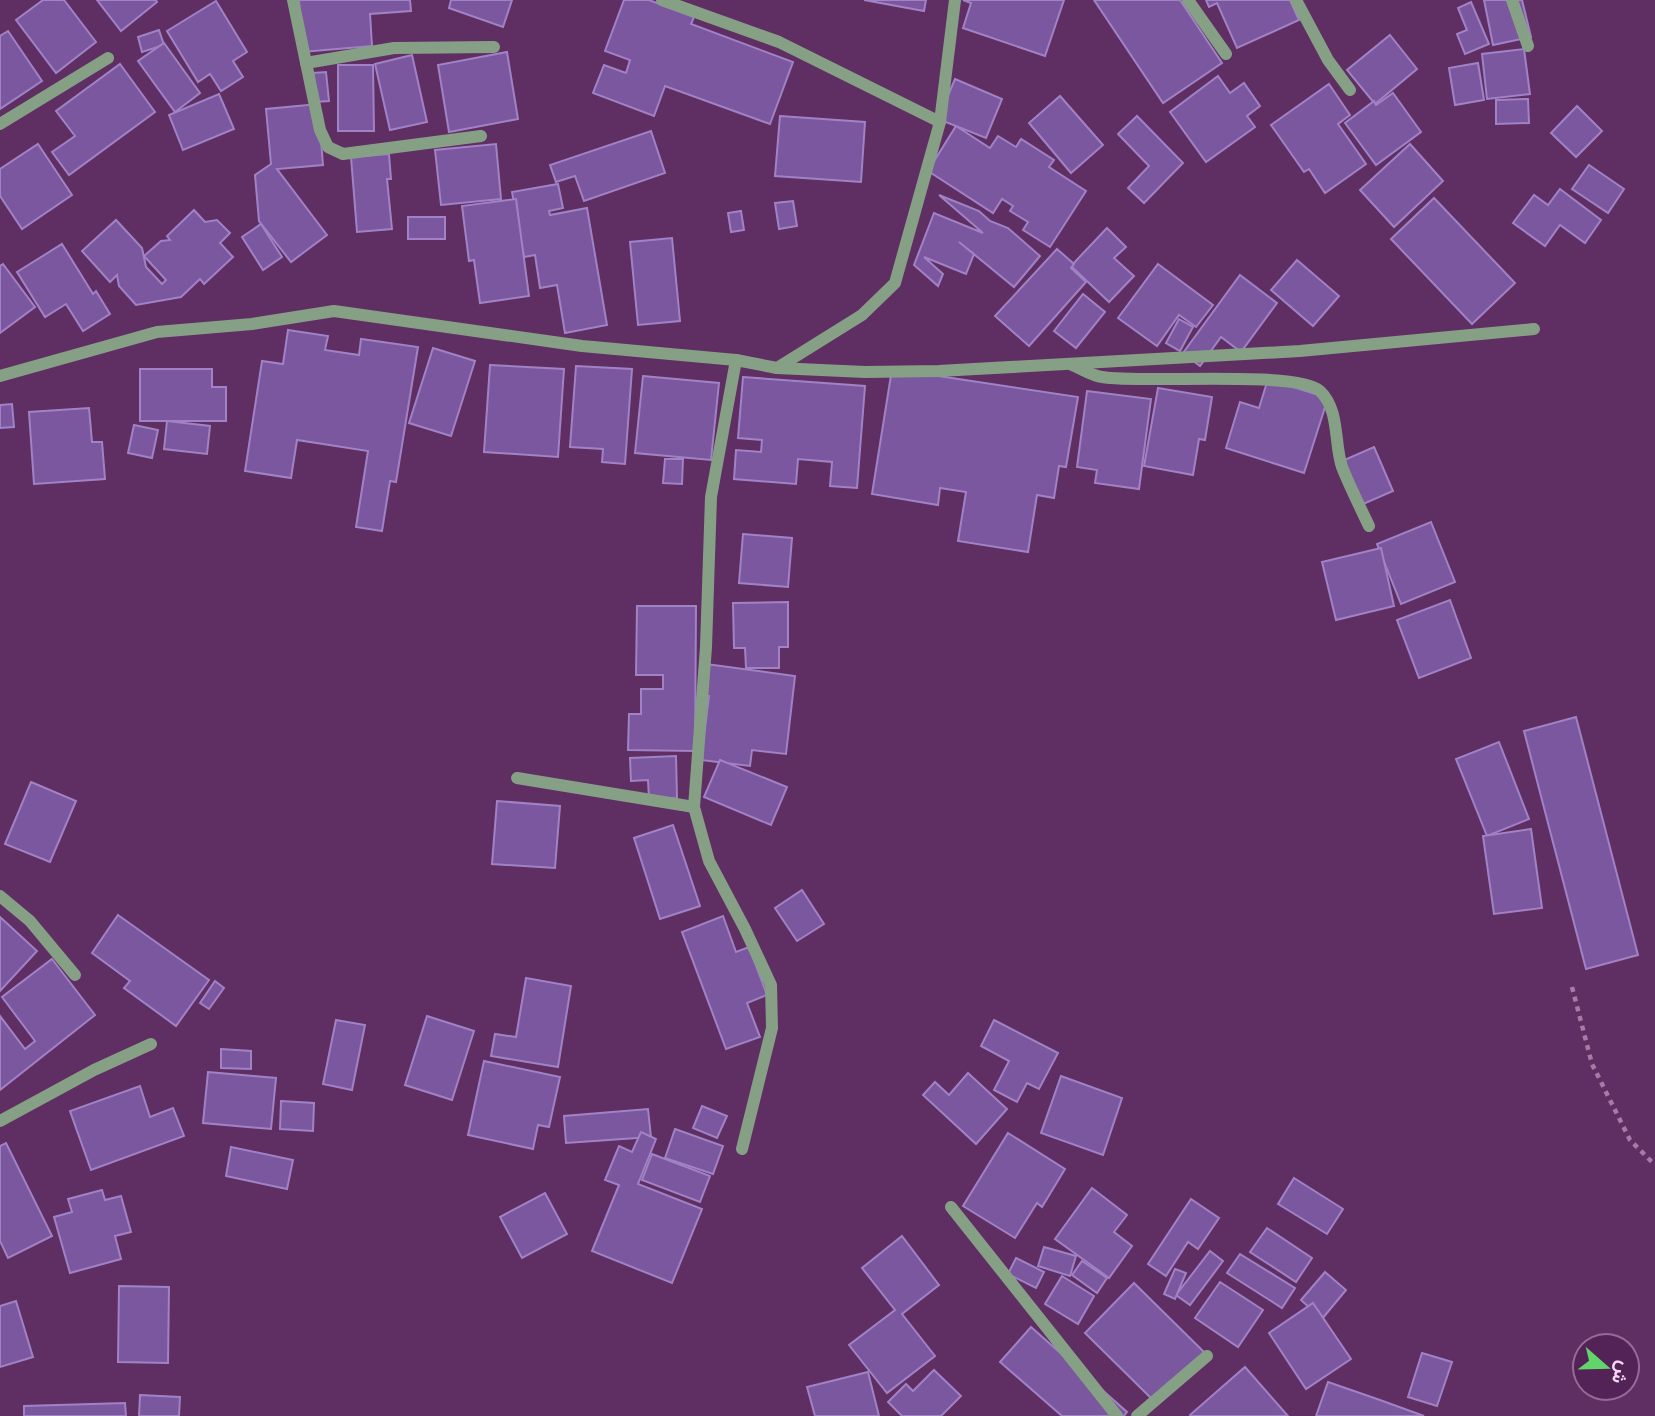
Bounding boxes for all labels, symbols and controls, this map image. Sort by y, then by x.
north arrow [1571,1332,1641,1402]
text: ش [1607,1358,1637,1388]

